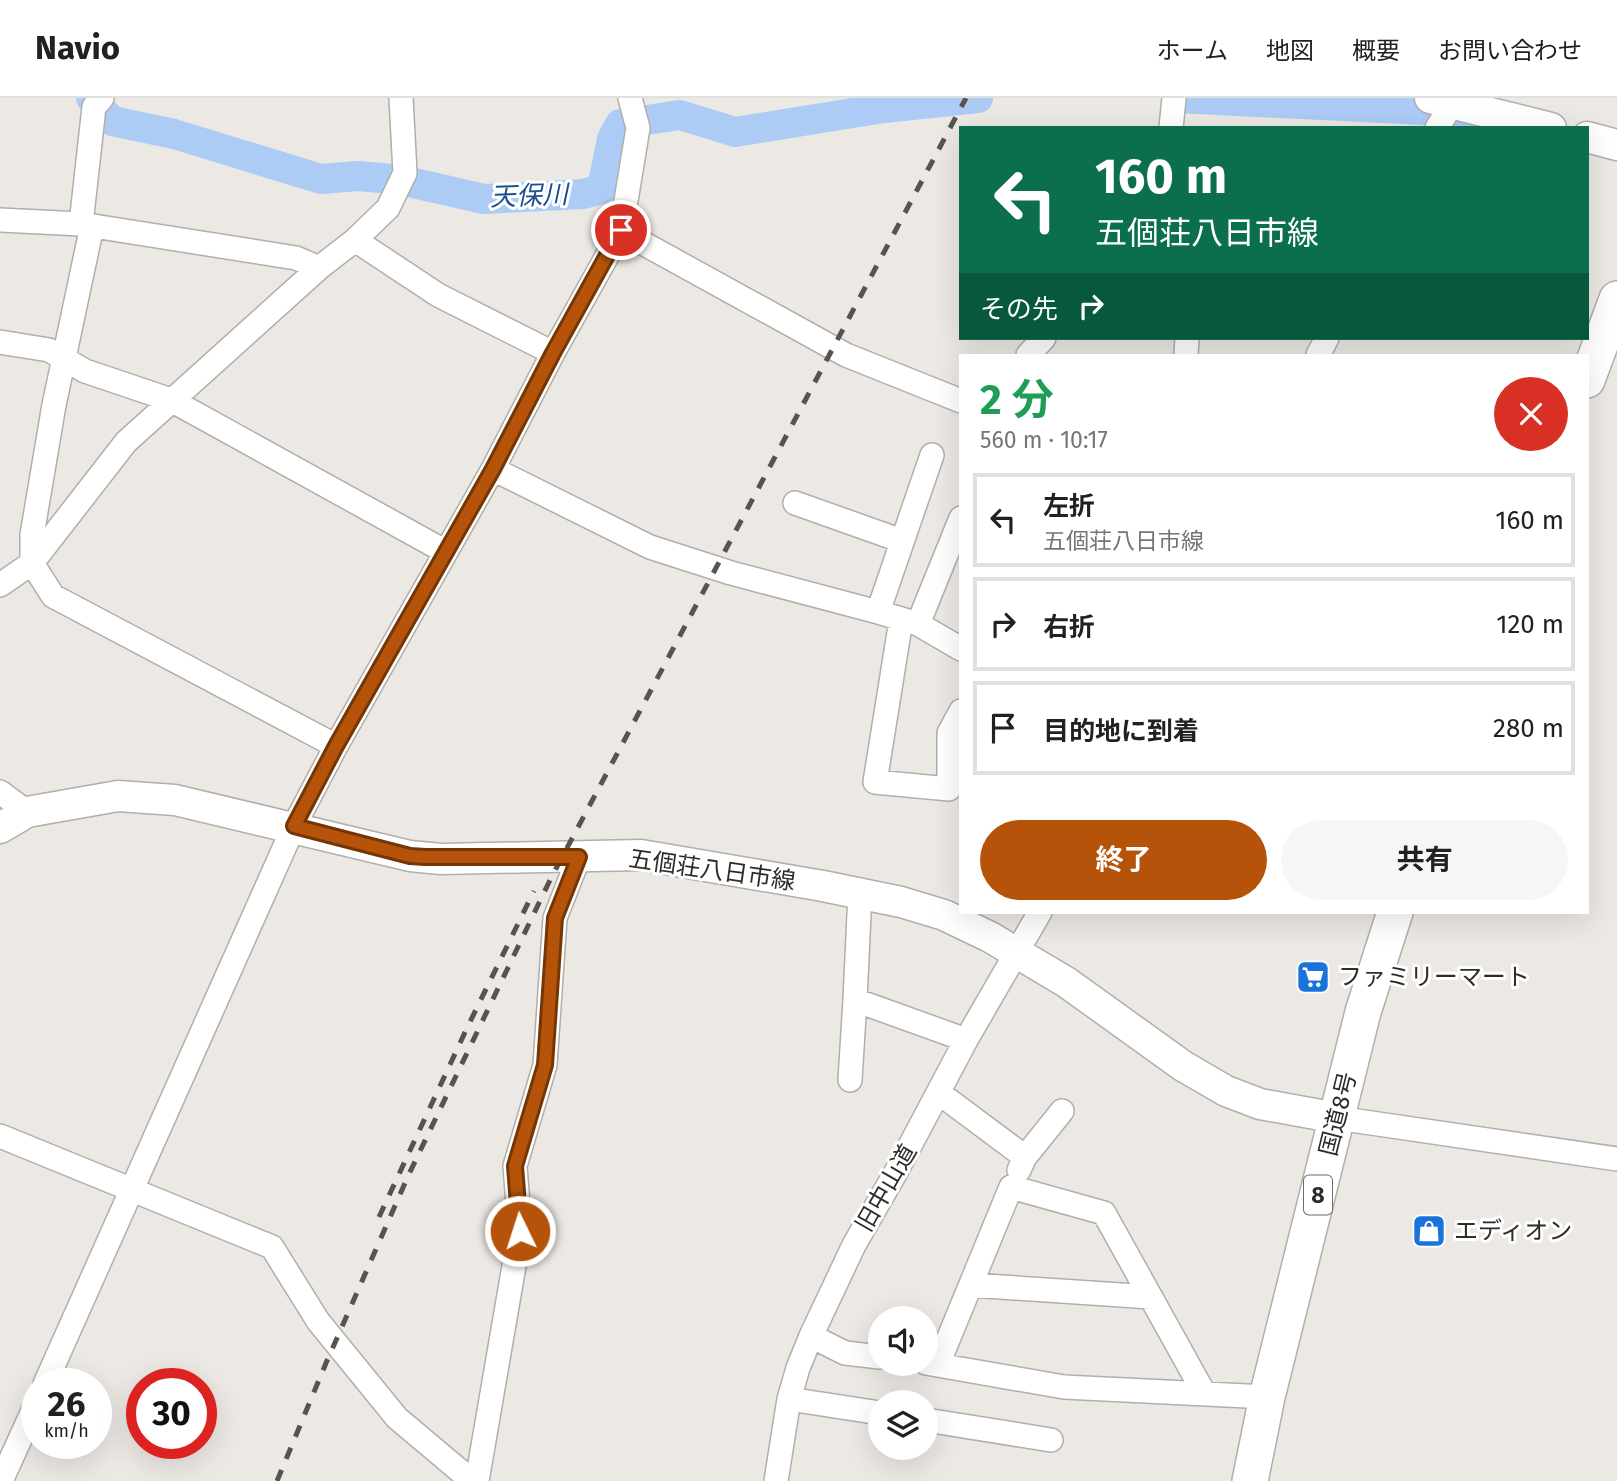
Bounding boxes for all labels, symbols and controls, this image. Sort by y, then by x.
text: Navio [35,28,120,68]
text: ホーム [1157,37,1228,65]
text: 地図 [1266,37,1314,65]
text: 概要 [1352,37,1400,65]
text: お問い合わせ [1438,37,1582,65]
text: 160 m [1095,147,1227,206]
icon: left [980,154,1071,245]
water label: 天保川 [489,179,572,213]
pin [591,200,651,260]
icon: arrive [602,211,640,249]
text: 五個荘八日市線 [1095,214,1319,252]
icon: right [1072,287,1110,325]
text: その先 [980,294,1058,325]
text: 2 分 [980,375,1054,425]
button: close [1494,377,1568,451]
text: 560 m · 10:17 [980,426,1108,454]
text: 左折 [1043,491,1095,522]
icon: left [984,501,1022,539]
text: 160 m [1495,505,1564,536]
text: 五個荘八日市線 [1043,527,1204,555]
icon: right [984,605,1022,643]
text: 120 m [1496,609,1564,640]
text: 右折 [1043,612,1095,643]
icon: arrive [984,709,1022,747]
text: 280 m [1493,713,1564,744]
text: 目的地に到着 [1043,716,1199,747]
button: 終了 [980,820,1267,900]
button: 共有 [1281,820,1568,900]
street label: 五個荘八日市線 [627,844,797,896]
supermarket icon: ファミリーマート [1294,958,1332,996]
place label: ファミリーマート [1338,963,1530,991]
street label: 国道8号 [1314,1069,1362,1159]
street label: 旧中山道 [850,1139,922,1237]
road number: 8 [1304,1176,1332,1214]
position arrow [483,1194,557,1268]
shop icon: エディオン [1410,1212,1448,1250]
place label: エディオン [1454,1217,1572,1245]
map controls [868,1306,938,1460]
button: sound [868,1306,938,1376]
speed limit sign: 30 [126,1368,217,1459]
text: 26 [48,1383,85,1425]
button: layers [868,1390,938,1460]
text: km/h [44,1420,89,1442]

